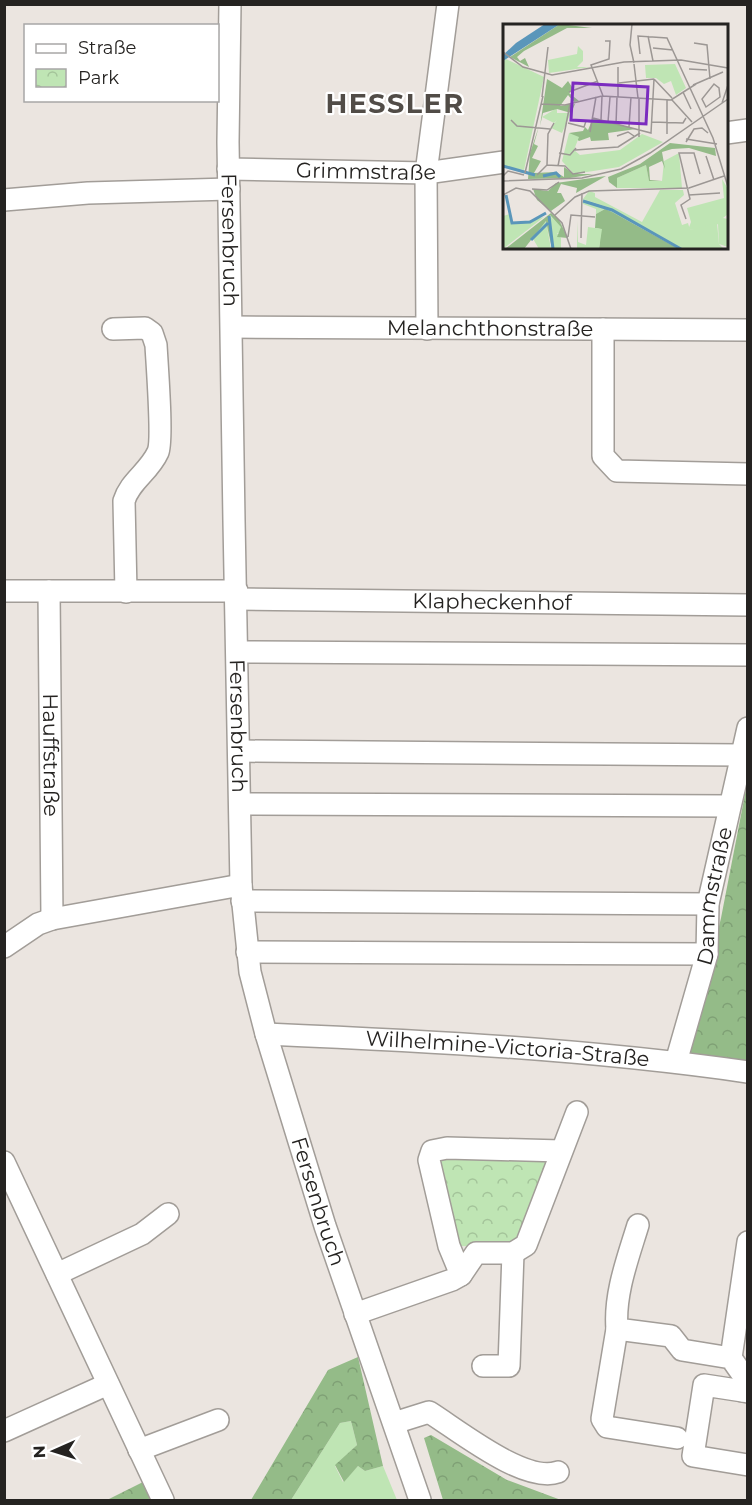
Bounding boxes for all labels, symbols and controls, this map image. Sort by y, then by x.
legend [24,24,219,102]
inset map [503,24,728,249]
text: Straße [78,37,137,59]
text: Park [78,67,119,89]
district label: HESSLER [325,87,465,120]
street label: Grimmstraße [296,157,438,185]
street label: Fersenbruch [216,173,244,307]
street label: Melanchthonstraße [387,315,593,341]
street label: Klapheckenhof [412,588,573,615]
street label: Fersenbruch [225,659,252,793]
street label: Hauffstraße [38,693,64,817]
street label: Dammstraße [691,825,737,968]
street label: Wilhelmine-Victoria-Straße [365,1026,651,1072]
street label: Fersenbruch [286,1134,351,1269]
north arrow [24,1421,84,1481]
text: N [30,1445,49,1459]

